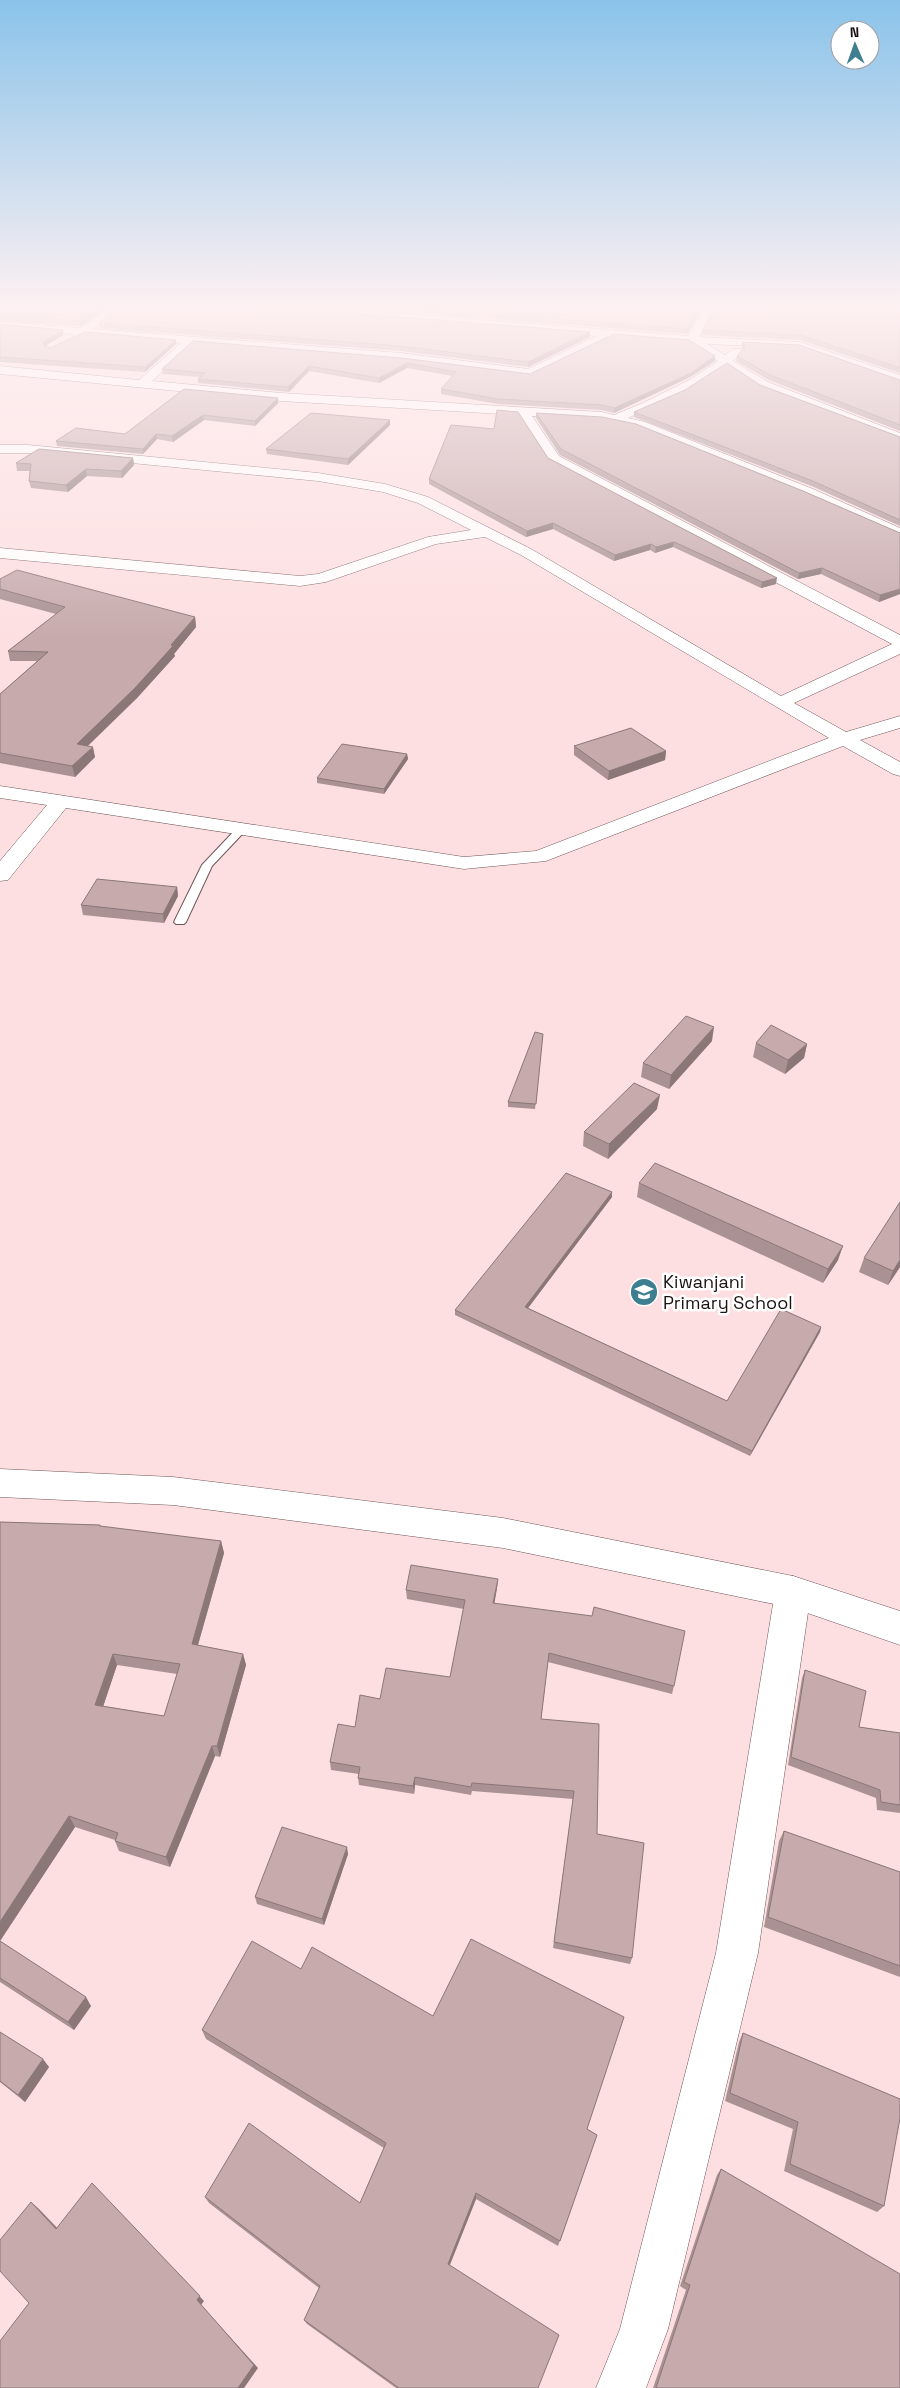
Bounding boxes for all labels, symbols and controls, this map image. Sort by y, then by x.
north arrow [830,20,880,70]
text: N [850,23,860,41]
place label: Kiwanjani Primary School [663,1270,793,1314]
school or university icon: Kiwanjani Primary School [629,1277,659,1307]

